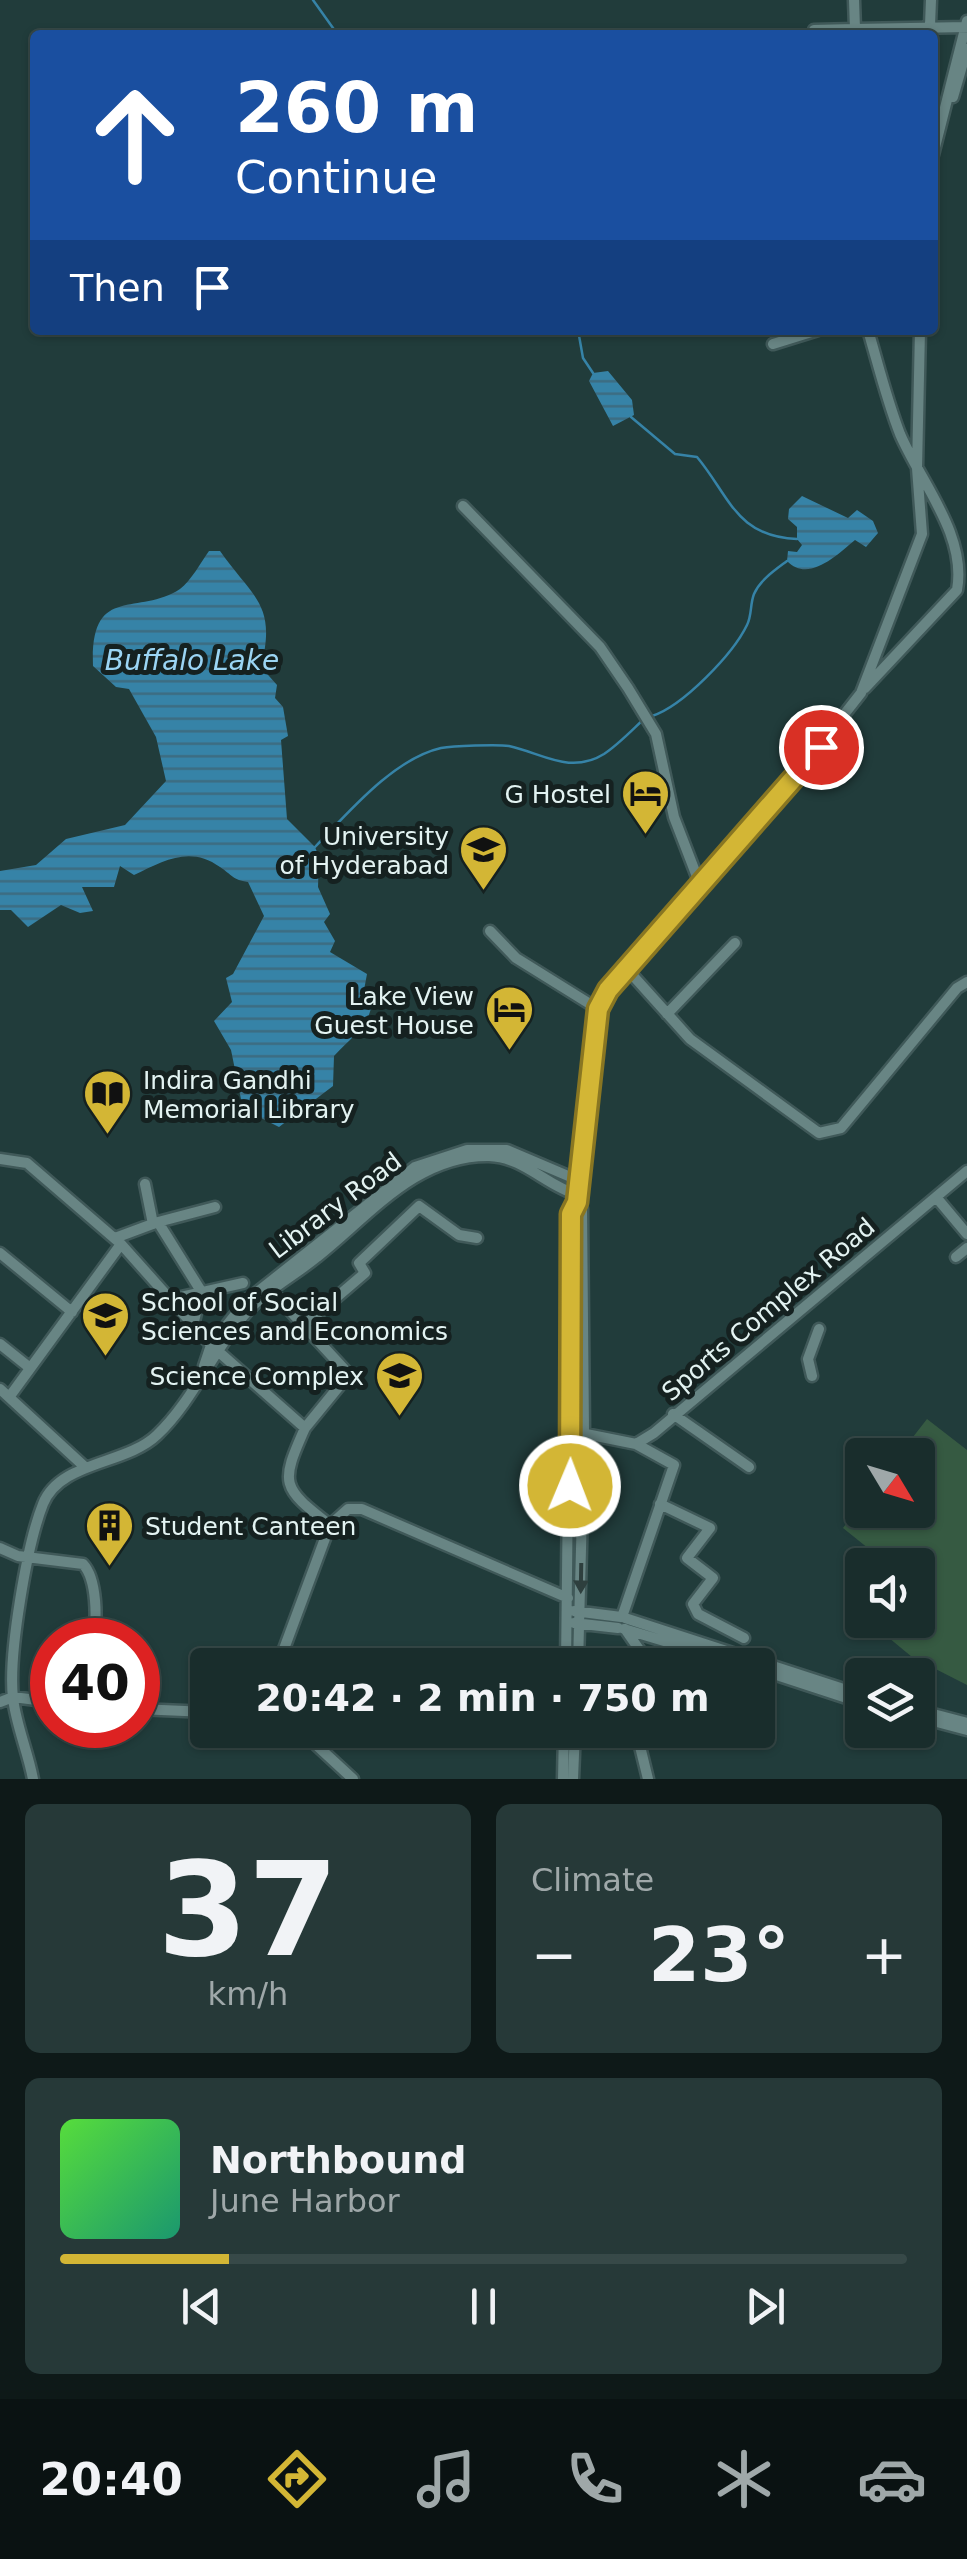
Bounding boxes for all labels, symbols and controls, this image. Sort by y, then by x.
text: 260 m [235,67,478,149]
icon: ahead [70,70,200,200]
text: Continue [235,151,437,204]
icon: arrive [185,260,240,315]
text: Then [70,266,165,310]
water label: Buffalo Lake [105,644,279,677]
pin [779,705,864,790]
icon: arrive [794,720,849,775]
hotel icon: G Hostel [620,768,672,836]
place label: G Hostel [504,780,611,809]
place label: University of Hyderabad [279,822,449,880]
school or university icon: University of Hyderabad [458,824,510,892]
place label: Lake View Guest House [314,982,474,1040]
hotel icon: Lake View Guest House [483,984,535,1052]
place label: Indira Gandhi Memorial Library [143,1066,355,1124]
library icon: Indira Gandhi Memorial Library [82,1068,134,1136]
street label: Library Road [263,1146,407,1265]
street label: Sports Complex Road [656,1212,880,1407]
place label: School of Social Sciences and Economics [141,1288,448,1346]
school or university icon: School of Social Sciences and Economics [80,1290,132,1358]
school or university icon: Science Complex [373,1350,425,1418]
place label: Science Complex [149,1362,364,1391]
position arrow [518,1434,622,1538]
north arrow [845,1438,935,1528]
map controls [845,1438,935,1748]
building icon: Student Canteen [84,1500,136,1568]
place label: Student Canteen [145,1512,356,1541]
button: sound [845,1548,935,1638]
one-way arrow [573,1562,589,1594]
speed limit sign: 40 [30,1618,160,1748]
button: layers [845,1658,935,1748]
text: 20:42 · 2 min · 750 m [255,1676,710,1720]
text: 37 [158,1834,338,1986]
text: Climate [531,1861,654,1899]
text: 23° [648,1911,790,1999]
text: − [531,1923,577,1987]
text: + [861,1923,907,1987]
text: km/h [208,1975,288,2013]
text: Northbound [210,2138,466,2182]
text: June Harbor [210,2182,400,2220]
icon: previous [174,2279,229,2334]
icon: pause [456,2279,511,2334]
icon: next [738,2279,793,2334]
icon: directions [262,2444,332,2514]
icon: music [411,2444,481,2514]
icon: phone [560,2444,630,2514]
icon: climate [709,2444,779,2514]
icon: car [857,2444,927,2514]
text: 20:40 [39,2453,183,2506]

